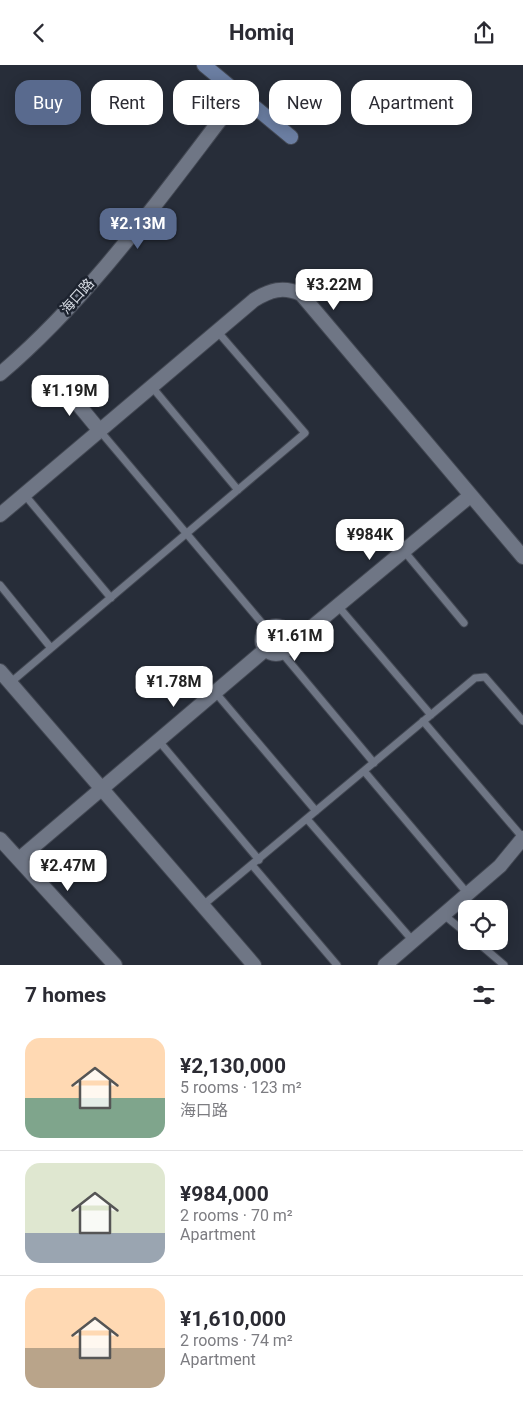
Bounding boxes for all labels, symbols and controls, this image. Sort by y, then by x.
icon: back [25,19,53,47]
icon: share [470,19,498,47]
text: Homiq [229,20,294,45]
chip: Buy [15,80,81,125]
chip: Rent [91,80,163,125]
chip: Filters [173,80,259,125]
chip: New [269,80,341,125]
chip: Apartment [351,80,472,125]
pin: ¥2.13M [97,207,179,250]
text: ¥2.13M [111,214,165,233]
pin: ¥3.22M [293,269,375,311]
street label: 海口路 [57,275,97,317]
text: ¥3.22M [307,275,361,294]
pin: ¥1.19M [29,375,111,417]
text: ¥1.19M [43,381,97,400]
pin: ¥984K [335,519,405,561]
text: ¥984K [347,525,393,544]
pin: ¥1.61M [254,619,336,662]
text: ¥1.61M [268,626,322,645]
pin: ¥1.78M [133,665,215,708]
text: ¥1.78M [147,672,201,691]
pin: ¥2.47M [27,849,109,892]
text: ¥2.47M [41,856,95,875]
map controls [458,900,508,950]
button: locate [458,900,508,950]
icon: filters [470,981,498,1009]
text: 7 homes [25,983,106,1007]
text: ¥2,130,000 [180,1054,286,1078]
icon: home [65,1058,125,1118]
text: 5 rooms · 123 m² [180,1078,302,1097]
text: 海口路 [180,1101,228,1120]
text: ¥984,000 [180,1182,269,1206]
icon: home [65,1183,125,1243]
text: 2 rooms · 70 m² [180,1206,293,1225]
text: Apartment [180,1225,256,1244]
text: ¥1,610,000 [180,1307,286,1331]
icon: home [65,1308,125,1368]
text: 2 rooms · 74 m² [180,1331,293,1350]
text: Apartment [180,1350,256,1369]

